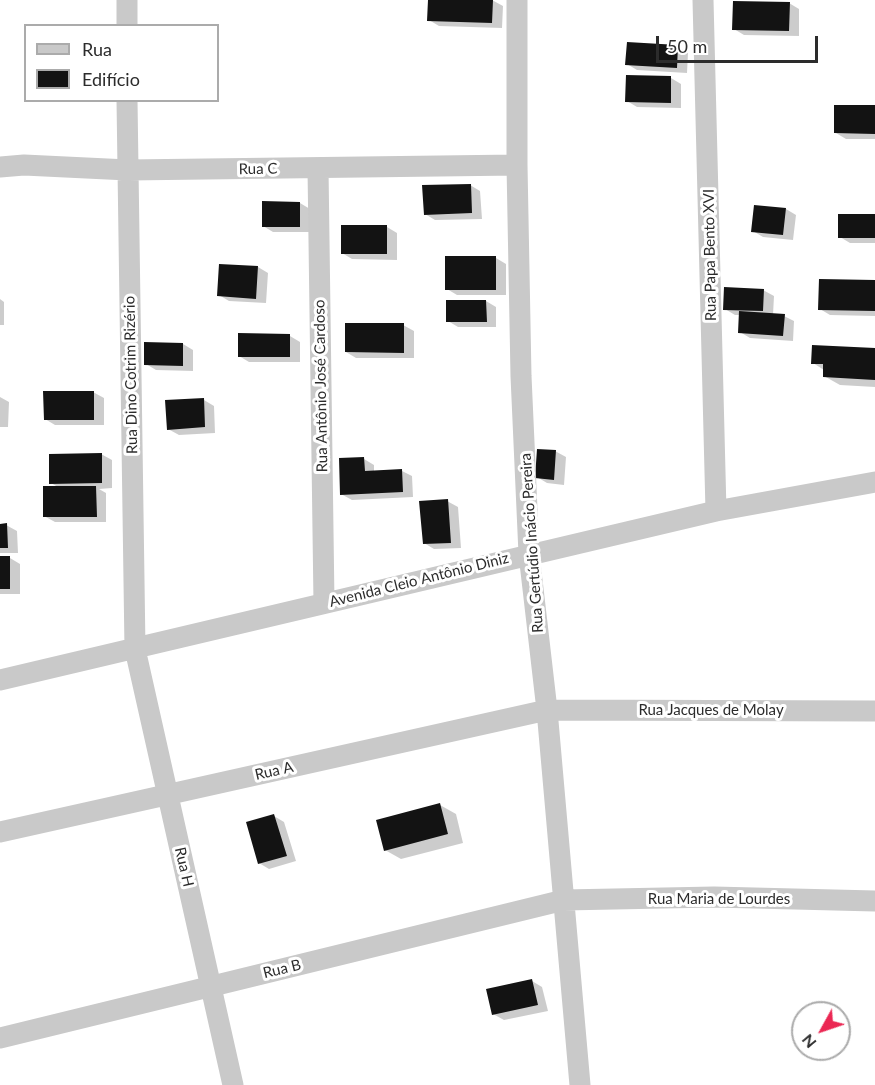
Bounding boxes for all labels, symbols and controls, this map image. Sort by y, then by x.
legend [24,24,219,102]
scale bar [659,24,821,62]
text: 50 m [667,35,707,57]
text: Rua [82,38,112,60]
text: Edifício [82,68,140,90]
street label: Rua C [238,160,278,178]
street label: Rua Papa Bento XVI [700,189,720,321]
street label: Rua Dino Cotrim Rizério [121,296,141,454]
street label: Rua Antônio José Cardoso [310,300,332,472]
street label: Rua Gertúdio Inácio Pereira [517,453,547,633]
street label: Avenida Cleio Antônio Diniz [327,549,511,611]
street label: Rua Jacques de Molay [638,701,784,719]
street label: Rua A [253,758,295,784]
street label: Rua H [171,845,197,889]
street label: Rua Maria de Lourdes [648,890,790,908]
street label: Rua B [261,956,303,982]
north arrow [791,1001,851,1061]
text: N [797,1031,820,1052]

